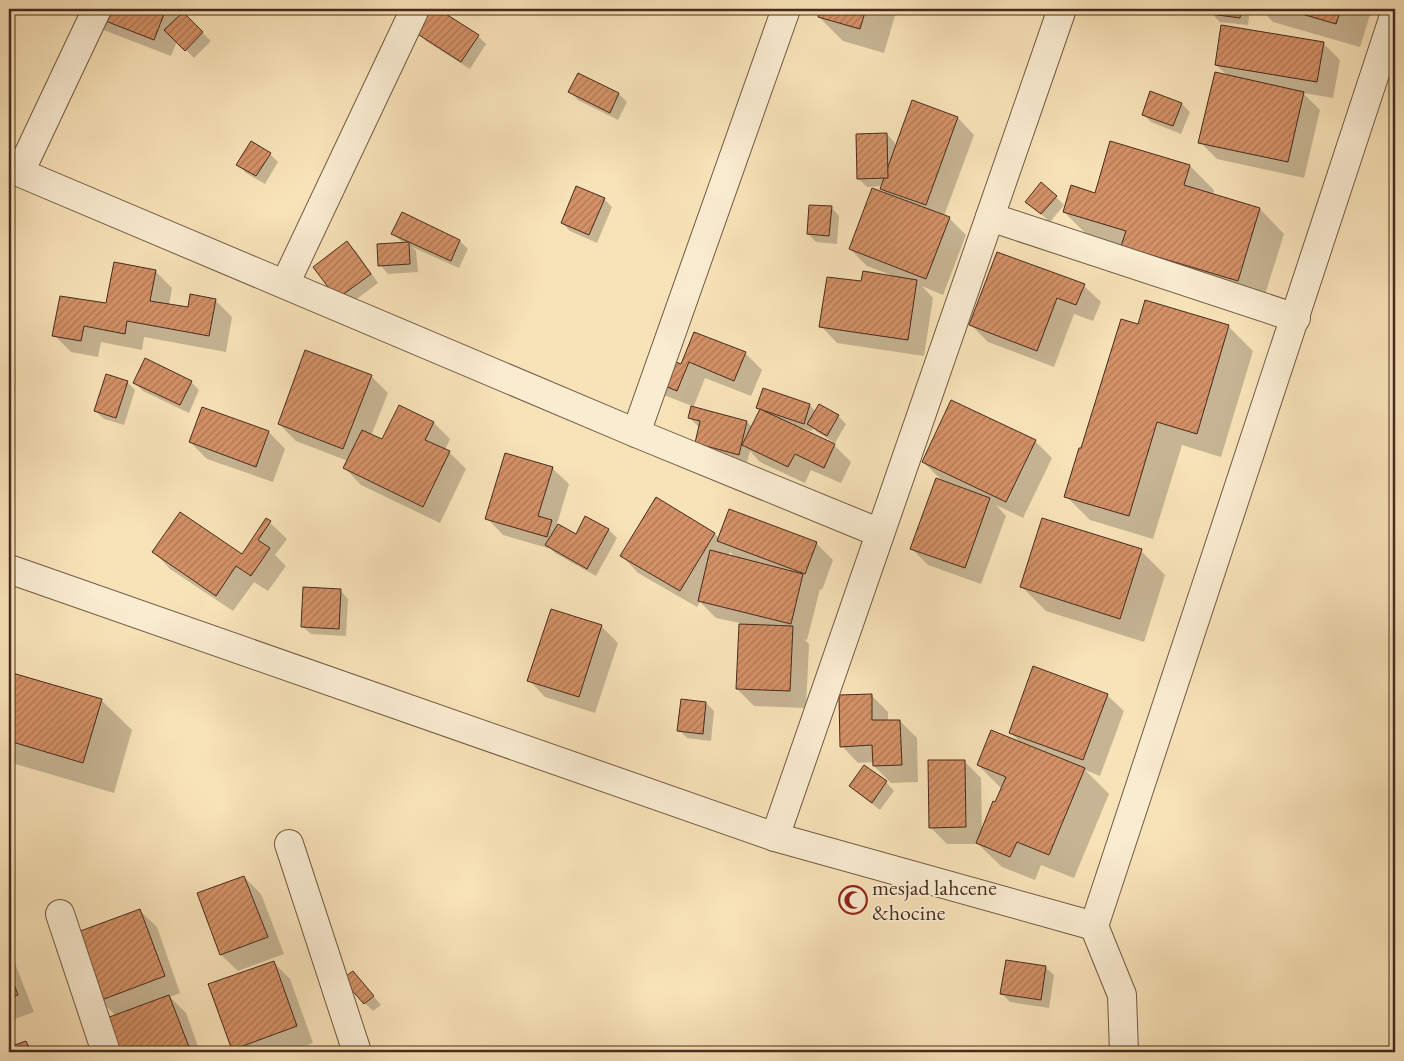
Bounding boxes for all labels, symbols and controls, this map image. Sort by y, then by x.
place label: mesjad lahcene &hocine [872,873,997,927]
mosque icon: mesjad lahcene &hocine [838,885,868,915]

